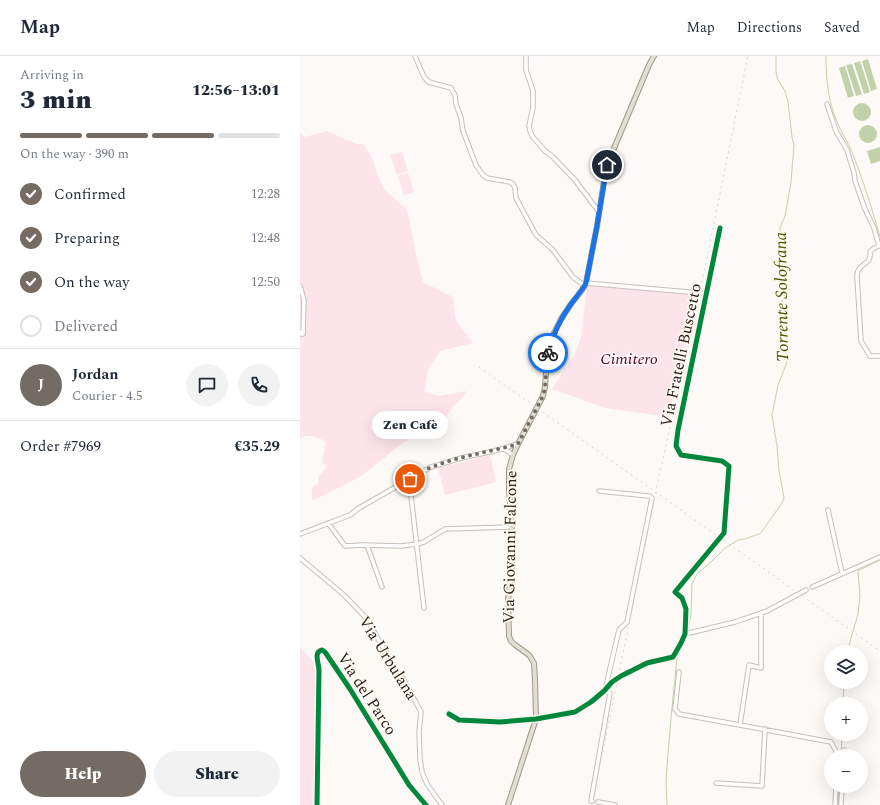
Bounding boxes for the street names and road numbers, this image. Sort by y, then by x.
street label: Via Fratelli Buscetto [654,281,708,429]
street label: Via Giovanni Falcone [497,470,523,624]
street label: Via Urbulana [353,611,423,705]
street label: Via del Parco [331,648,403,740]

